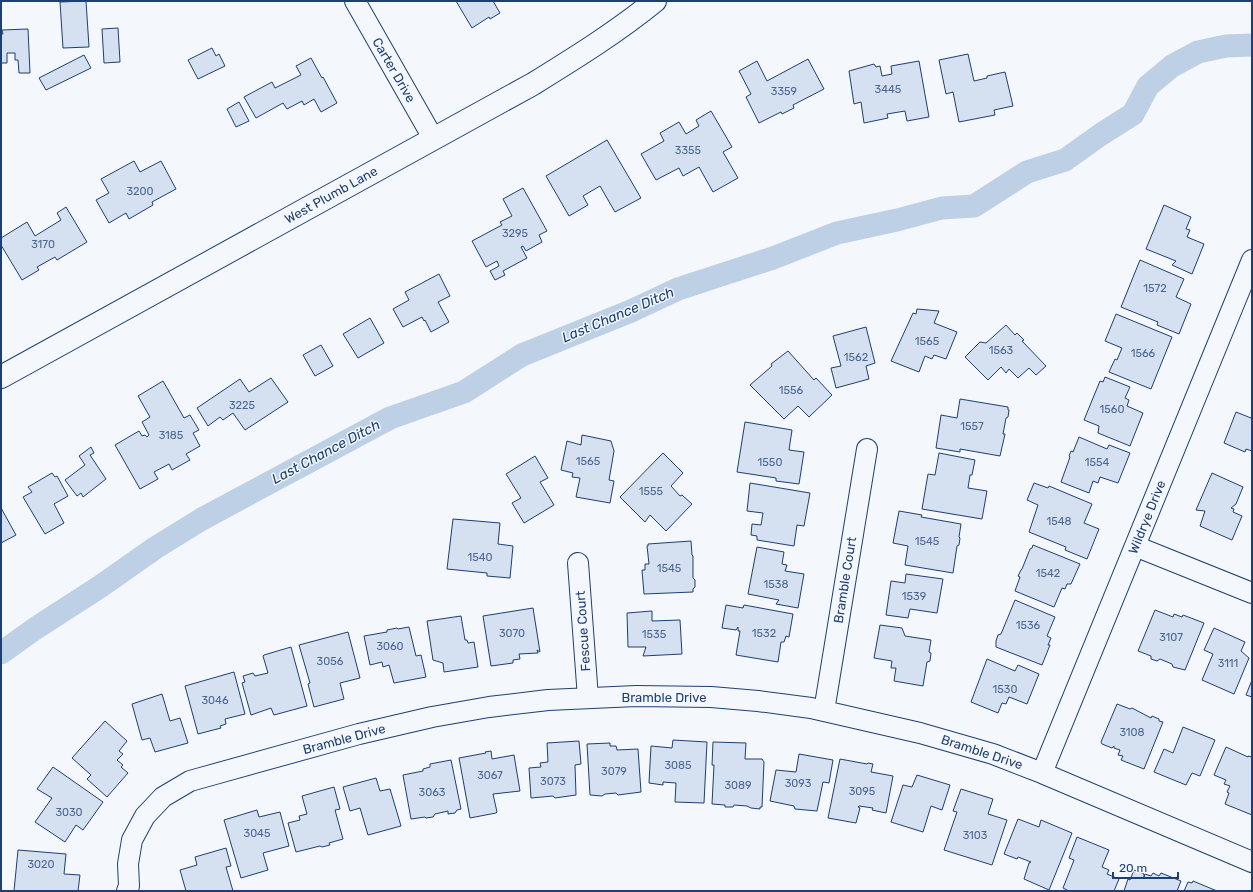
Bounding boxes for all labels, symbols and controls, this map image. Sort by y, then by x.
street label: Carter Drive [369,35,419,105]
house number: 3445 [875,83,902,96]
house number: 3359 [771,85,797,98]
house number: 3355 [675,144,702,157]
street label: West Plumb Lane [282,163,380,227]
house number: 3200 [126,185,154,198]
house number: 3295 [502,227,529,240]
house number: 3170 [31,238,55,251]
house number: 1572 [1143,282,1167,295]
water label: Last Chance Ditch [559,284,677,346]
house number: 1565 [915,335,940,348]
house number: 1563 [989,344,1014,357]
house number: 1566 [1131,347,1156,360]
house number: 1562 [844,351,868,364]
house number: 1556 [779,384,804,397]
house number: 3225 [229,399,255,412]
house number: 1560 [1100,403,1124,416]
water label: Last Chance Ditch [269,416,383,488]
house number: 1557 [960,420,984,433]
house number: 3185 [159,429,184,442]
house number: 1565 [576,455,601,468]
house number: 1550 [758,456,782,469]
house number: 1554 [1085,456,1109,469]
street label: Wildrye Drive [1125,478,1169,556]
house number: 1555 [639,485,664,498]
house number: 1548 [1046,515,1072,528]
house number: 1545 [915,535,940,548]
street label: Bramble Court [831,536,859,624]
house number: 1540 [467,551,493,564]
house number: 1545 [657,562,682,575]
house number: 1542 [1036,567,1060,580]
house number: 1538 [764,578,788,591]
street label: Fescue Court [573,590,593,672]
house number: 1539 [902,590,926,603]
house number: 1536 [1016,619,1041,632]
house number: 3070 [499,627,525,640]
house number: 1532 [752,627,776,640]
house number: 1535 [642,628,667,641]
house number: 3107 [1159,631,1183,644]
house number: 3060 [376,640,404,653]
house number: 3056 [317,655,344,668]
house number: 3111 [1218,657,1238,670]
house number: 1530 [993,683,1017,696]
street label: Bramble Drive [622,690,706,705]
house number: 3046 [201,694,229,707]
street label: Bramble Drive [301,721,387,757]
house number: 3108 [1119,726,1145,739]
street label: Bramble Drive [939,732,1025,772]
house number: 3085 [664,759,692,772]
house number: 3079 [601,765,627,778]
house number: 3067 [477,769,503,782]
house number: 3073 [540,775,566,788]
house number: 3093 [785,777,812,790]
house number: 3089 [724,779,752,792]
house number: 3095 [849,785,876,798]
house number: 3063 [419,786,446,799]
house number: 3030 [55,806,83,819]
house number: 3045 [244,827,271,840]
house number: 3103 [963,829,988,842]
scale bar [1113,854,1178,880]
house number: 3020 [27,858,55,871]
text: 20 m [1119,861,1147,875]

